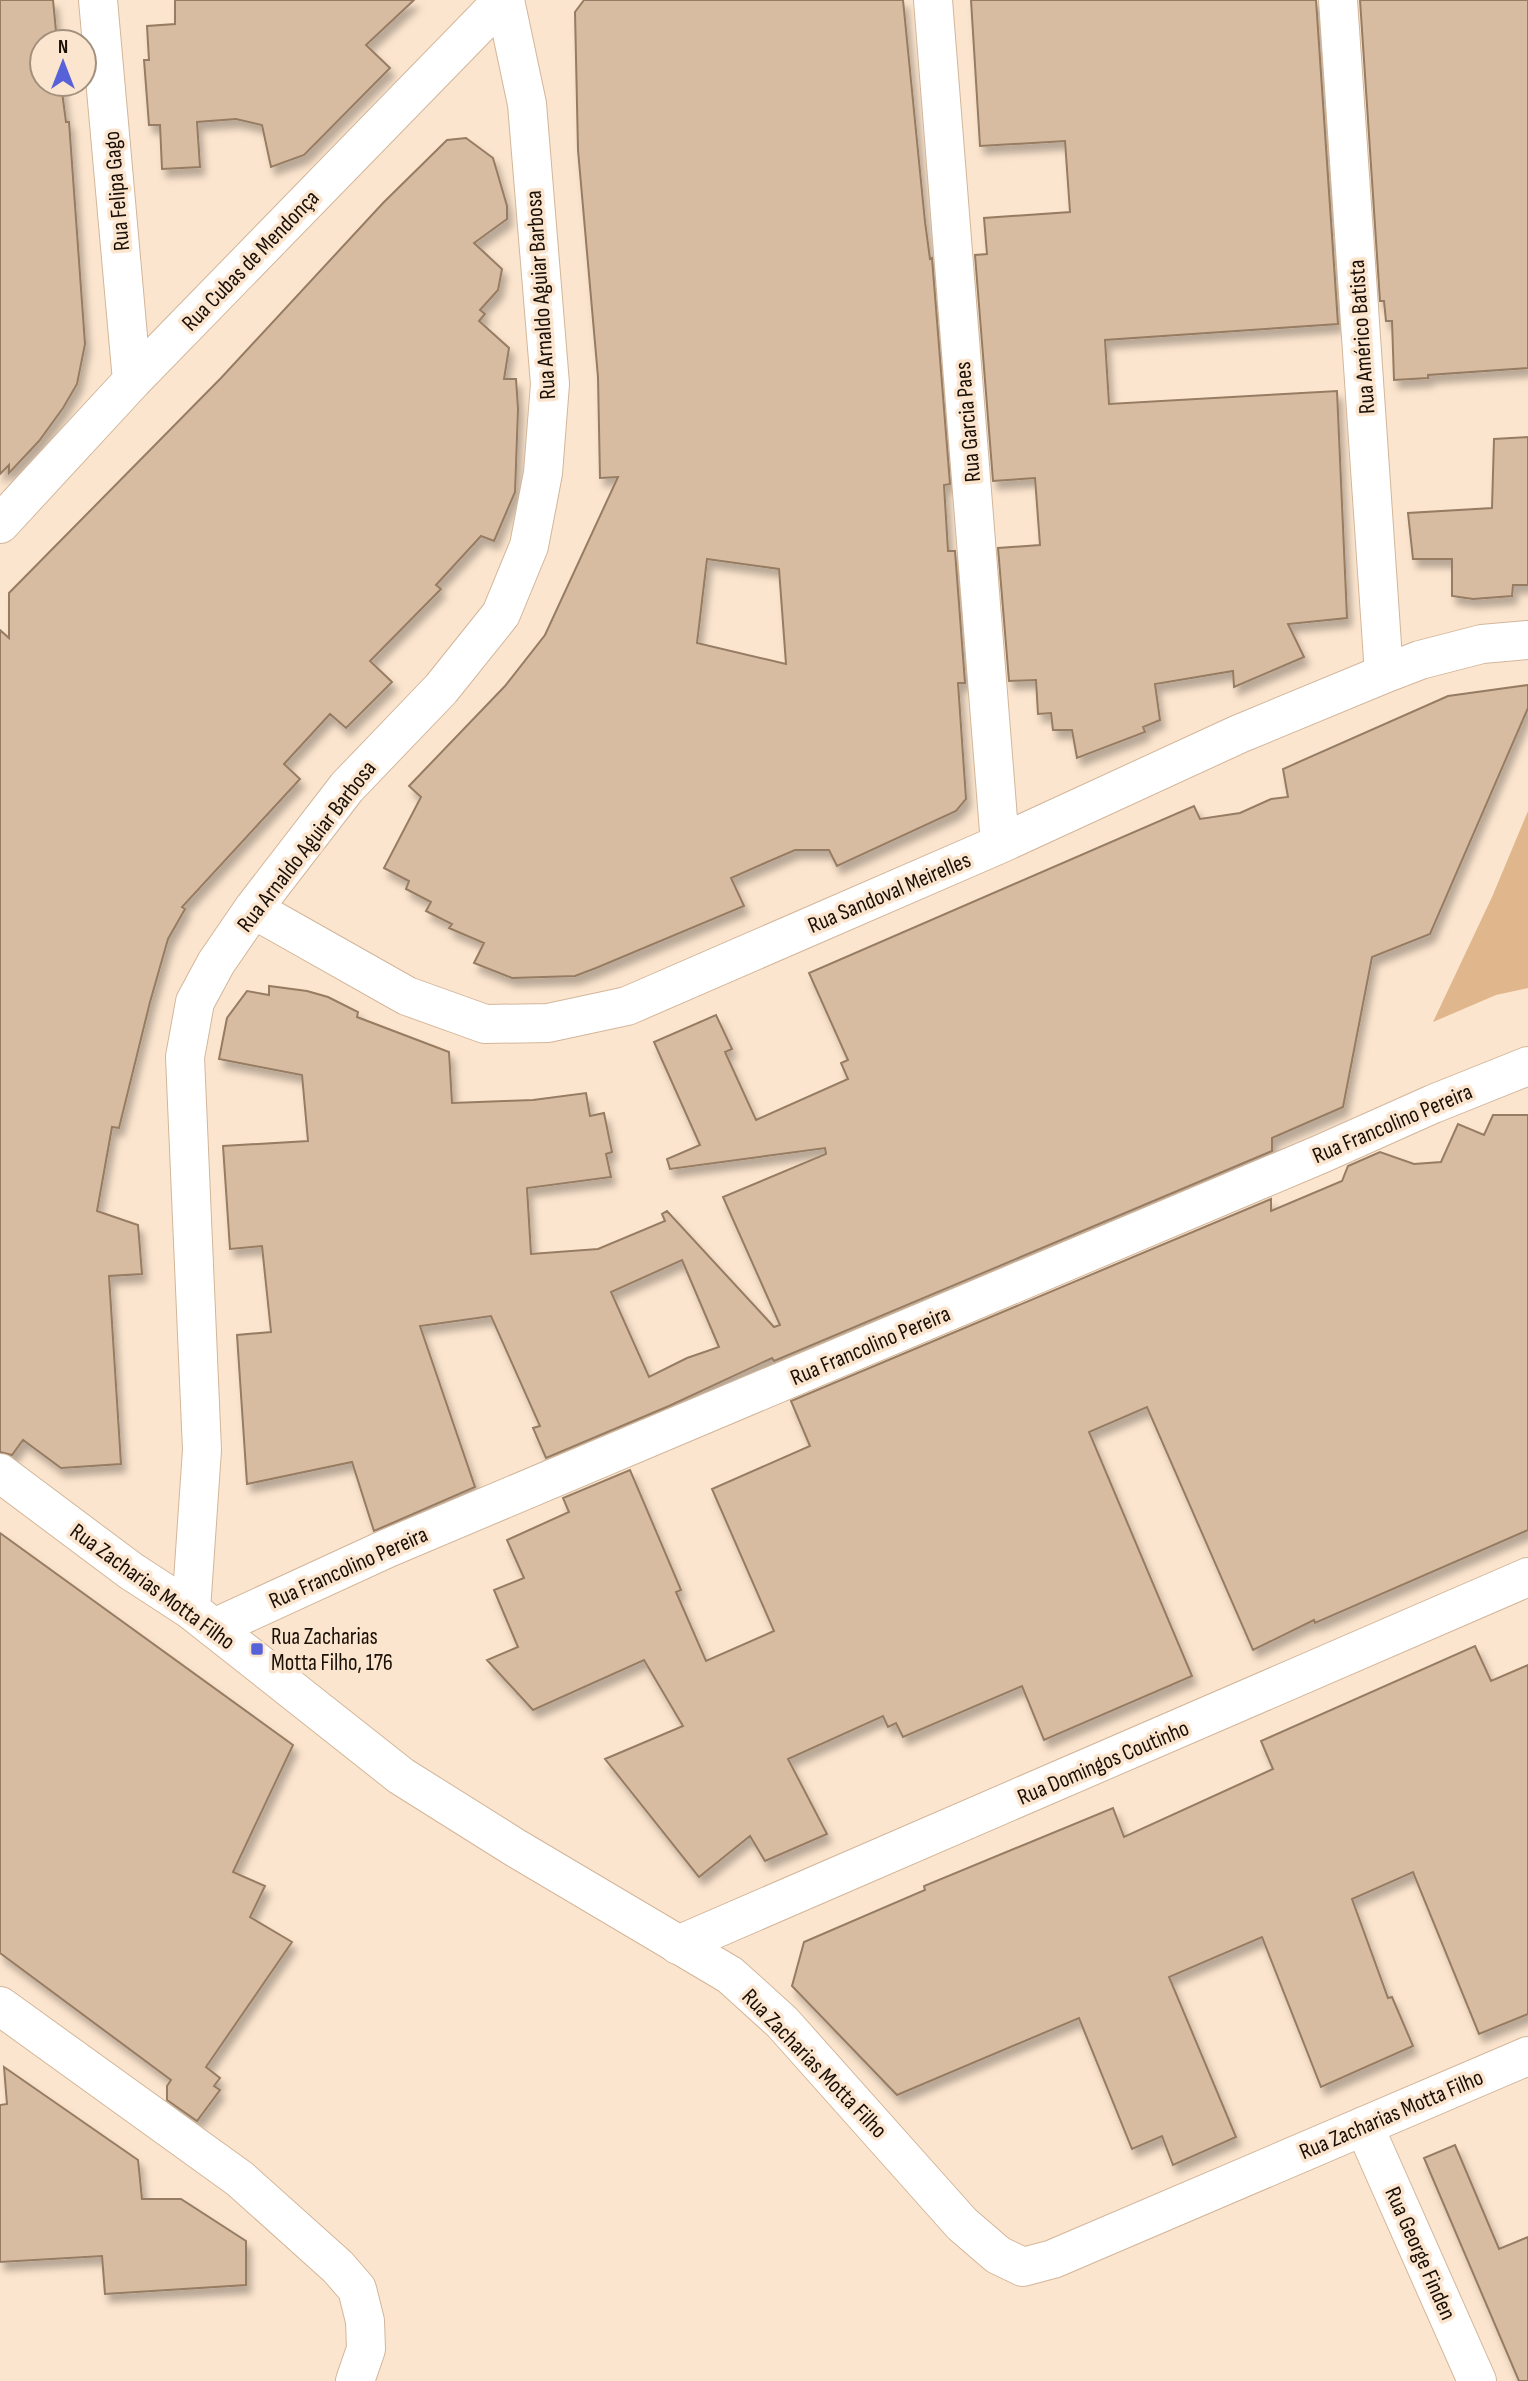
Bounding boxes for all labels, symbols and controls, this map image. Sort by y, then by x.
north arrow [28,28,98,98]
text: N [58,36,68,59]
street label: Rua Felipa Gago [98,130,136,252]
street label: Rua Cubas de Mendonça [176,184,325,337]
street label: Rua Arnaldo Aguiar Barbosa [520,189,562,400]
street label: Rua Américo Batista [1343,259,1381,415]
street label: Rua Garcia Paes [949,360,987,483]
street label: Rua Arnaldo Aguiar Barbosa [231,755,382,938]
street label: Rua Sandoval Meirelles [804,846,975,940]
street label: Rua Francolino Pereira [1308,1078,1477,1170]
street label: Rua Francolino Pereira [786,1300,955,1392]
street label: Rua Zacharias Motta Filho [64,1518,240,1656]
street label: Rua Francolino Pereira [265,1520,432,1615]
place label: Rua Zacharias Motta Filho, 176 [271,1623,393,1677]
marker: Rua Zacharias Motta Filho, 176 [249,1641,265,1657]
street label: Rua Domingos Coutinho [1013,1714,1193,1812]
street label: Rua Zacharias Motta Filho [736,1983,893,2144]
street label: Rua Zacharias Motta Filho [1295,2064,1488,2166]
street label: Rua George Finden [1378,2182,1462,2324]

